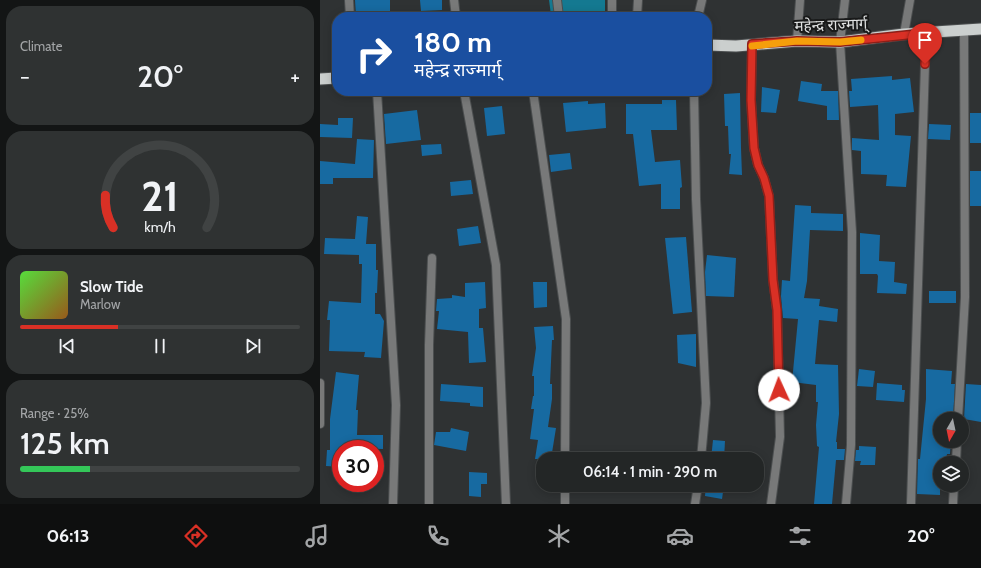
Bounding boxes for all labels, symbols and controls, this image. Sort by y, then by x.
street label: महेन्द्र राज्मार्ग् [794,15,870,36]
pin [908,23,942,64]
text: 180 m [414,25,492,59]
icon: right [348,28,400,80]
icon: arrive [914,29,936,51]
text: Climate [20,38,62,54]
text: 20° [137,58,183,95]
text: महेन्द्र राज्मार्ग् [414,59,501,81]
text: − [20,63,30,90]
text: + [290,63,300,90]
text: 21 [141,171,179,221]
text: km/h [144,217,176,235]
text: Slow Tide [80,278,143,296]
text: Marlow [80,296,120,312]
icon: previous [56,335,78,357]
icon: pause [149,335,171,357]
icon: next [242,335,264,357]
position arrow [758,369,800,411]
text: Range · 25% [20,405,89,421]
north arrow [933,412,969,448]
map controls [933,412,969,492]
text: 125 km [20,425,110,462]
speed limit sign: 30 [332,440,384,492]
button: layers [933,456,969,492]
text: 06:14 · 1 min · 290 m [583,463,717,481]
icon: directions [182,522,210,550]
icon: music [303,522,331,550]
icon: phone [424,522,452,550]
icon: climate [545,522,573,550]
icon: car [666,522,694,550]
icon: filters [786,522,814,550]
text: 06:13 [46,525,90,547]
text: 20° [907,525,935,547]

